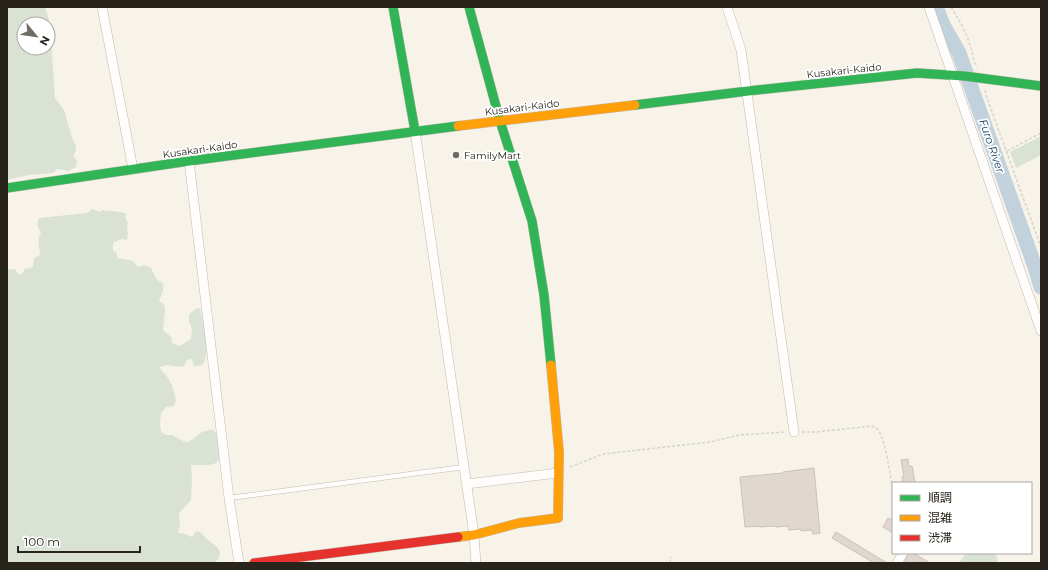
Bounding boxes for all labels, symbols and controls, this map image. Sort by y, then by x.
north arrow [16,16,56,56]
text: N [36,34,53,48]
street label: Kusakari-Kaido [806,60,882,81]
street label: Kusakari-Kaido [484,96,560,119]
water label: Furo River [976,117,1008,175]
street label: Kusakari-Kaido [162,138,238,161]
place label: FamilyMart [464,149,521,162]
marker: FamilyMart [451,150,461,160]
legend [892,482,1032,554]
text: 順調 [928,490,952,505]
text: 混雑 [928,510,952,525]
scale bar [18,528,140,554]
text: 渋滞 [928,530,952,545]
text: 100 m [24,534,60,549]

